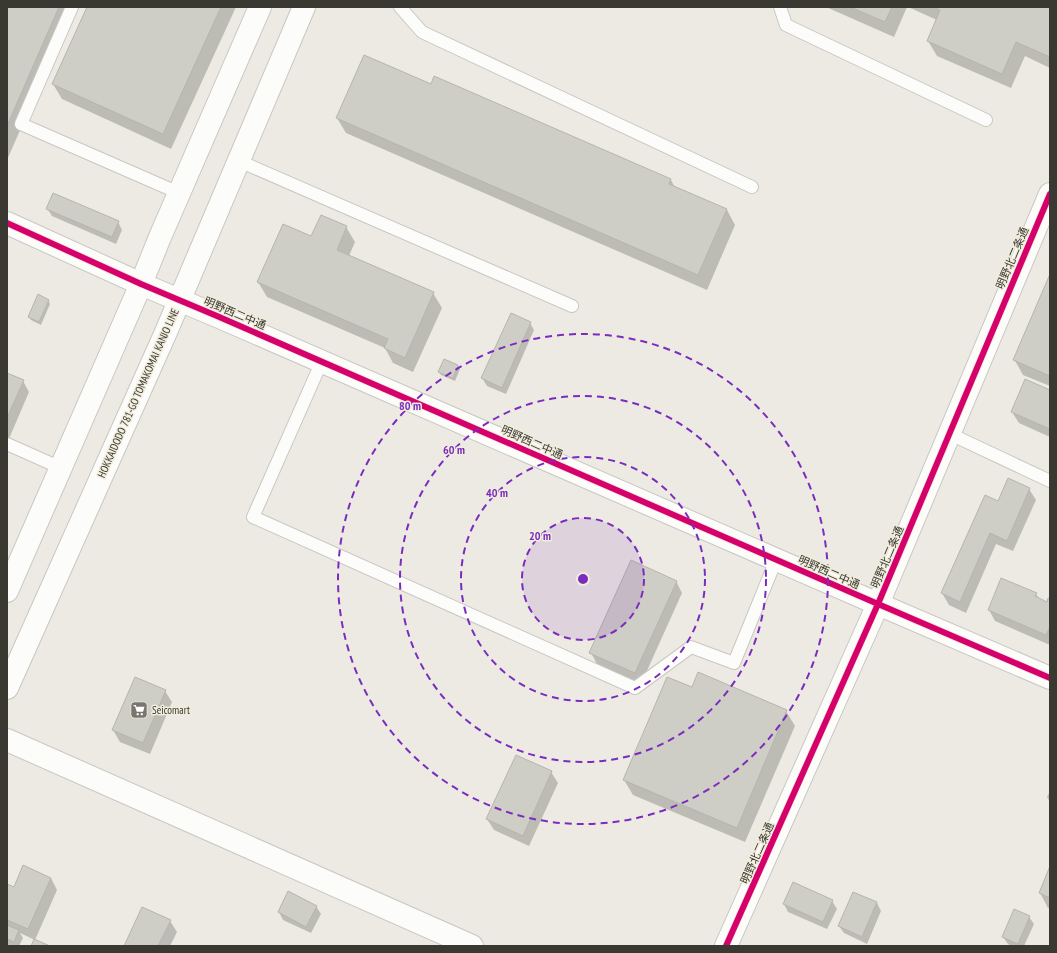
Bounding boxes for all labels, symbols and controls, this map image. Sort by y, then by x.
street label: 明野北二条通 [993,225,1031,291]
street label: 明野西二中通 [202,294,268,332]
street label: HOKKAIDODO 781-GO TOMAKOMAI KANJO LINE [94,306,182,480]
text: 80 m [399,398,421,413]
street label: 明野西二中通 [499,422,565,462]
text: 60 m [443,442,465,457]
text: 40 m [486,485,508,500]
street label: 明野北二条通 [868,524,906,590]
text: 20 m [529,528,551,543]
street label: 明野西二中通 [796,552,862,592]
centre of rings [576,572,590,586]
supermarket icon: Seicomart [129,700,149,720]
place label: Seicomart [152,703,190,717]
street label: 明野北二条通 [737,820,777,886]

